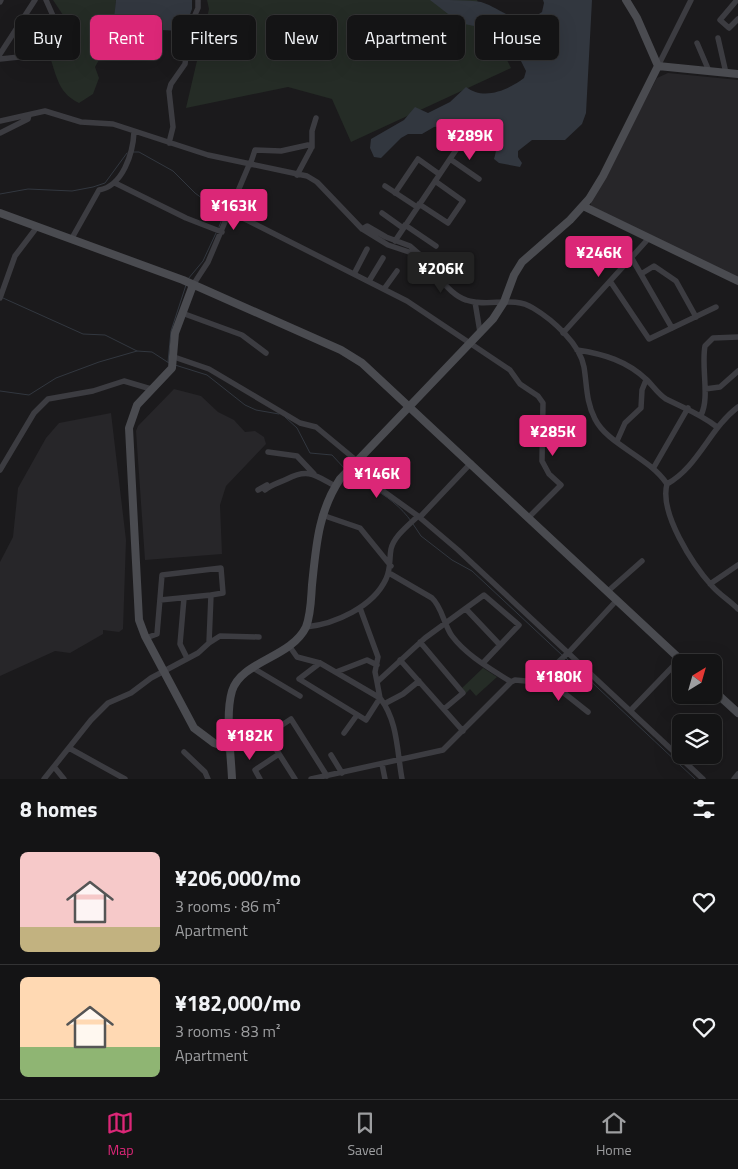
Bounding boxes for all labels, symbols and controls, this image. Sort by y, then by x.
chip: Buy [15,15,80,60]
chip: Rent [90,15,162,60]
chip: Filters [172,15,256,60]
chip: New [266,15,337,60]
chip: Apartment [347,15,465,60]
chip: House [475,15,559,60]
pin: ¥289K [435,119,505,161]
text: ¥289K [447,123,493,147]
pin: ¥163K [199,188,269,231]
text: ¥163K [211,193,257,217]
pin: ¥246K [564,236,634,278]
text: ¥246K [576,240,622,264]
pin: ¥206K [406,252,476,294]
text: ¥206K [418,256,464,280]
pin: ¥285K [518,414,588,457]
text: ¥285K [530,419,576,443]
pin: ¥146K [342,456,412,499]
text: ¥146K [354,461,400,485]
north arrow [672,654,722,704]
map controls [672,654,722,764]
pin: ¥180K [524,660,594,702]
text: ¥180K [536,664,582,688]
button: layers [672,714,722,764]
pin: ¥182K [215,718,285,761]
text: ¥182K [227,723,273,747]
text: 8 homes [20,793,97,825]
icon: filters [690,795,718,823]
text: ¥206,000/mo [175,862,301,894]
icon: home [60,872,120,932]
icon: heart [690,888,718,916]
text: 3 rooms · 86 m² [175,894,280,918]
text: Apartment [175,918,248,942]
text: ¥182,000/mo [175,987,301,1019]
icon: home [60,997,120,1057]
icon: heart [690,1013,718,1041]
text: 3 rooms · 83 m² [175,1019,280,1043]
text: Apartment [175,1043,248,1067]
tab: Map [106,1109,134,1160]
tab: Saved [347,1109,383,1160]
tab: Home [596,1109,632,1160]

